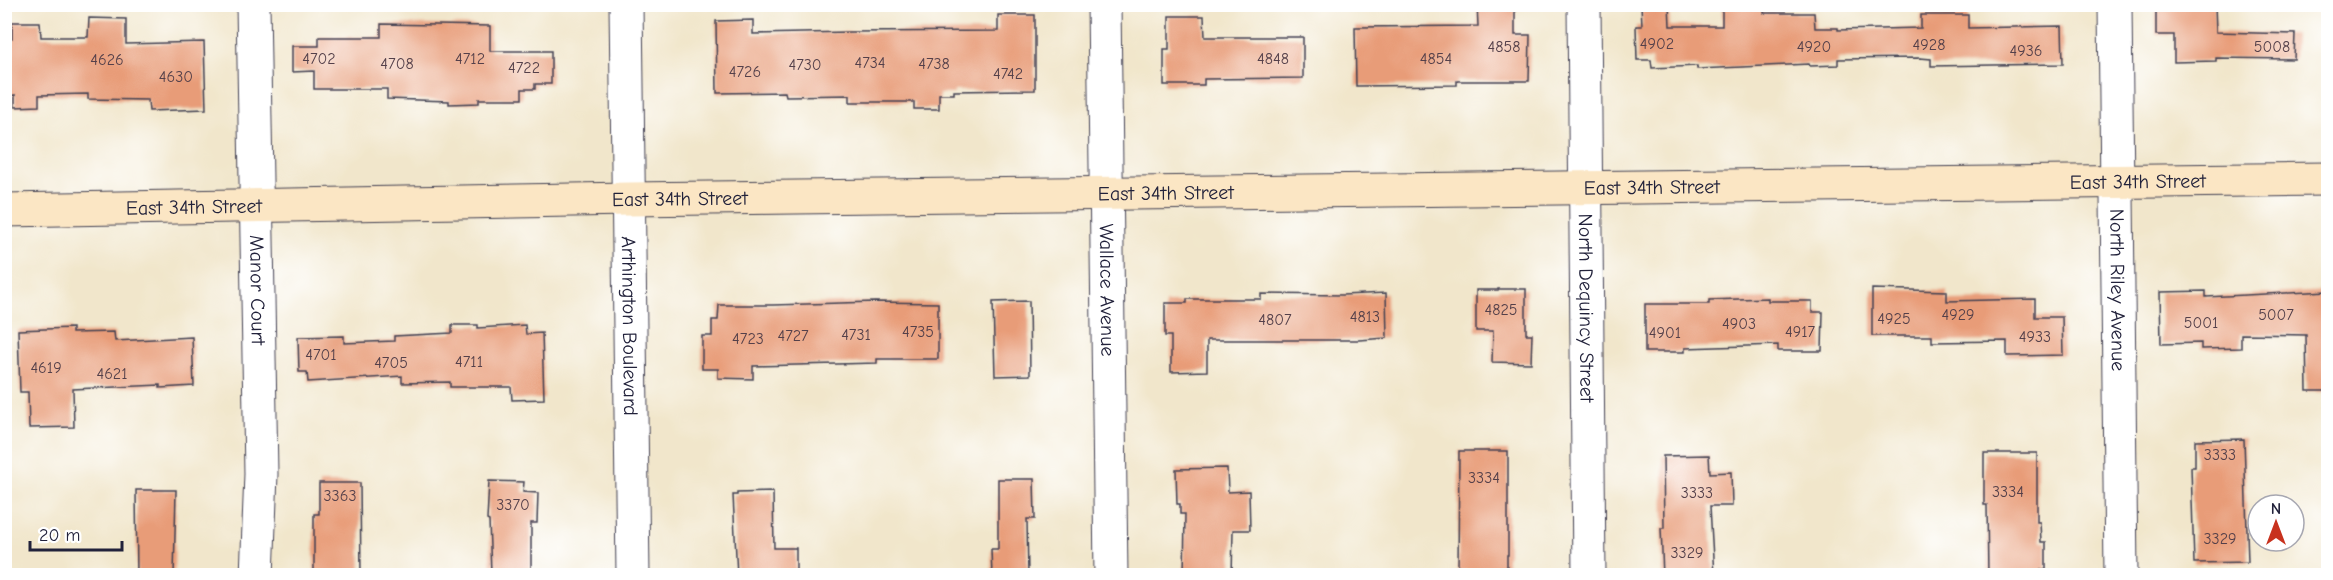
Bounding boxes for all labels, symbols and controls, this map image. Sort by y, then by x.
house number: 4902 [1640,35,1674,53]
house number: 4928 [1913,36,1945,54]
house number: 4858 [1488,38,1520,56]
house number: 4920 [1797,38,1831,56]
house number: 5008 [2254,38,2290,56]
house number: 4936 [2009,42,2043,60]
house number: 4702 [302,50,336,68]
house number: 4712 [455,50,485,68]
house number: 4848 [1257,50,1289,68]
house number: 4854 [1420,50,1452,68]
house number: 4626 [90,51,124,69]
house number: 4734 [854,54,886,72]
house number: 4708 [380,55,414,73]
house number: 4738 [918,55,950,73]
house number: 4730 [788,56,822,74]
house number: 4722 [508,59,540,77]
house number: 4726 [729,63,761,81]
house number: 4742 [993,65,1023,83]
house number: 4630 [159,68,193,86]
street label: East 34th Street [2070,169,2207,194]
street label: East 34th Street [1584,175,1721,200]
street label: East 34th Street [1098,181,1235,205]
street label: East 34th Street [612,187,749,211]
street label: East 34th Street [126,194,264,220]
street label: North Riley Avenue [2105,209,2130,371]
street label: North Dequincy Street [1574,213,1598,404]
street label: Wallace Avenue [1095,223,1119,356]
street label: Manor Court [245,235,270,347]
street label: Arthington Boulevard [617,236,642,416]
house number: 4825 [1484,301,1518,319]
house number: 4929 [1941,306,1975,324]
house number: 5007 [2258,306,2294,324]
house number: 4813 [1350,308,1380,326]
house number: 4925 [1877,310,1911,328]
house number: 4807 [1258,311,1292,329]
house number: 5001 [2184,314,2218,332]
house number: 4903 [1722,315,1756,333]
house number: 4735 [902,323,934,341]
house number: 4917 [1785,323,1815,341]
house number: 4901 [1649,324,1681,342]
house number: 4731 [841,326,871,344]
house number: 4727 [777,327,809,345]
house number: 4933 [2019,328,2051,346]
house number: 4723 [732,330,764,348]
house number: 4701 [305,346,337,364]
house number: 4711 [455,353,483,371]
house number: 4705 [374,354,408,372]
house number: 4619 [30,359,62,377]
house number: 4621 [96,365,128,383]
house number: 3333 [2204,446,2236,464]
house number: 3334 [1468,469,1500,487]
house number: 3334 [1992,483,2024,501]
house number: 3333 [1681,484,1713,502]
house number: 3363 [324,487,356,505]
north arrow [2246,493,2306,553]
house number: 3370 [496,496,530,514]
text: N [2271,500,2281,518]
scale bar [30,514,122,552]
text: 20 m [39,525,80,546]
house number: 3329 [2203,530,2237,548]
house number: 3329 [1670,544,1704,562]

